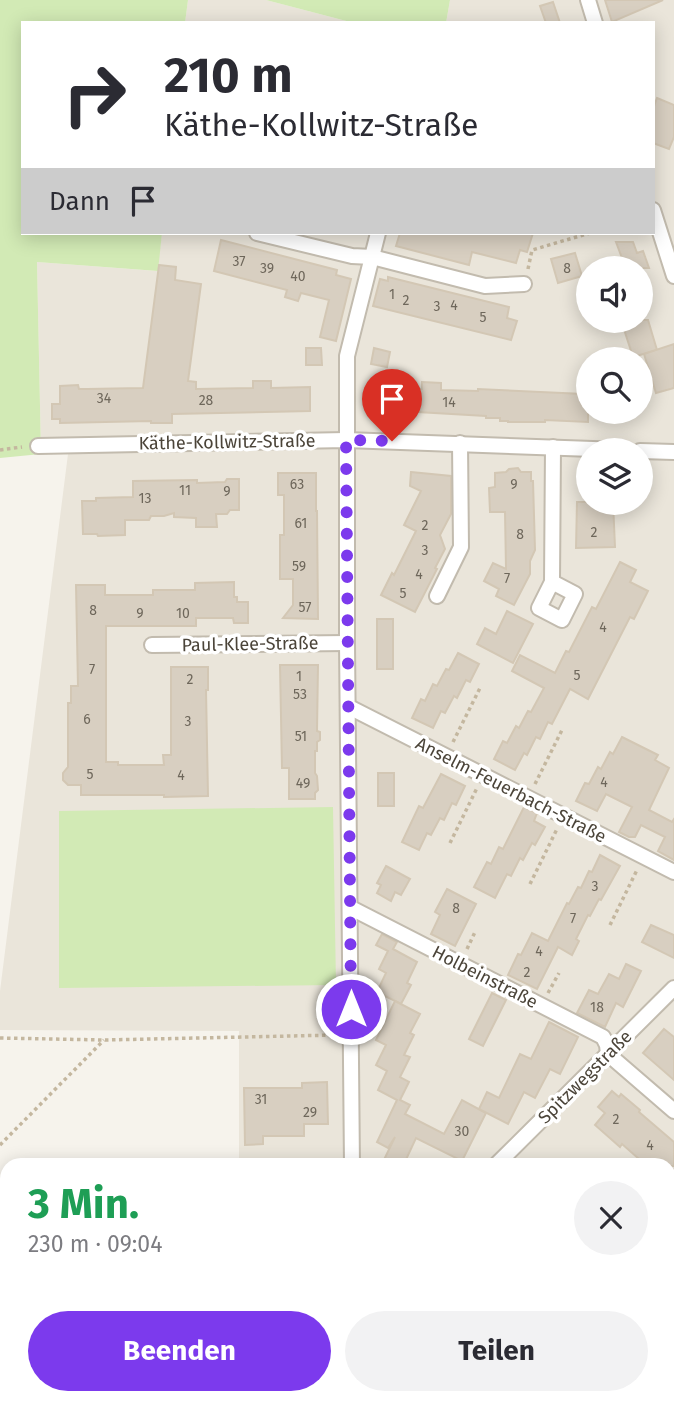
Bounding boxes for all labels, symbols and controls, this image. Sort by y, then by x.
text: 210 m [164,46,293,105]
icon: right [49,49,140,140]
text: Käthe-Kollwitz-Straße [164,106,479,144]
icon: arrive [124,182,162,220]
text: Dann [49,186,110,217]
house number: 37 [232,253,246,270]
map controls [576,256,653,515]
button: sound [576,256,653,333]
house number: 39 [260,260,274,277]
house number: 8 [563,260,571,277]
house number: 40 [290,268,306,285]
house number: 1 [389,286,395,303]
house number: 2 [403,292,410,309]
house number: 4 [450,297,458,314]
house number: 3 [434,298,441,315]
house number: 5 [479,309,487,326]
button: search [576,347,653,424]
pin [362,369,422,441]
icon: arrive [373,380,411,418]
house number: 34 [97,390,112,407]
house number: 28 [199,392,214,409]
house number: 14 [442,394,456,411]
street label: Käthe-Kollwitz-Straße [138,429,316,455]
button: layers [576,438,653,515]
house number: 63 [290,476,304,493]
house number: 9 [510,476,518,493]
house number: 11 [179,482,191,499]
house number: 9 [223,483,231,500]
house number: 13 [138,490,152,507]
house number: 61 [295,515,307,532]
house number: 2 [422,517,429,534]
house number: 2 [591,524,598,541]
house number: 8 [516,526,524,543]
house number: 3 [422,542,429,559]
house number: 59 [292,558,306,575]
house number: 4 [415,566,423,583]
house number: 7 [504,570,510,587]
house number: 5 [399,585,407,602]
house number: 57 [299,599,311,616]
house number: 8 [89,602,97,619]
house number: 9 [136,605,144,622]
house number: 10 [176,605,190,622]
house number: 4 [599,619,607,636]
street label: Paul-Klee-Straße [181,632,319,656]
house number: 7 [89,661,95,678]
house number: 5 [573,667,581,684]
house number: 1 [296,668,302,685]
house number: 2 [187,671,194,688]
house number: 53 [293,686,307,703]
house number: 6 [83,711,91,728]
house number: 3 [185,713,192,730]
house number: 51 [295,728,307,745]
street label: Anselm-Feuerbach-Straße [412,732,610,848]
house number: 5 [86,766,94,783]
house number: 4 [177,767,185,784]
house number: 4 [600,774,608,791]
house number: 49 [296,775,310,792]
house number: 3 [592,878,599,895]
house number: 8 [452,900,460,917]
house number: 7 [570,910,576,927]
street label: Holbeinstraße [428,941,542,1013]
house number: 4 [535,943,543,960]
house number: 2 [524,964,531,981]
position arrow [314,972,388,1046]
house number: 18 [590,999,604,1016]
street label: Spitzwegstraße [534,1026,636,1128]
house number: 31 [255,1091,267,1108]
house number: 29 [303,1104,317,1121]
house number: 2 [613,1111,620,1128]
house number: 30 [455,1123,470,1140]
house number: 4 [646,1137,654,1154]
text: 3 Min. [28,1179,139,1229]
button: close [574,1181,648,1255]
text: 230 m · 09:04 [28,1230,162,1258]
button: Beenden [28,1311,331,1391]
button: Teilen [345,1311,648,1391]

